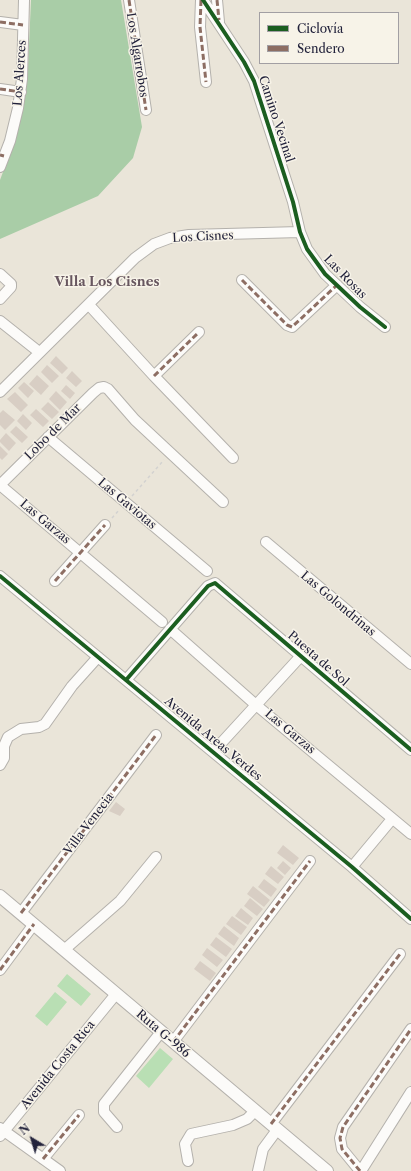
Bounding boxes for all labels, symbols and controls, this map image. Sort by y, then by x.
street label: Los Algarrobos [123,11,151,99]
legend [259,12,399,64]
text: Ciclovía [297,21,343,36]
street label: Los Alerces [11,40,29,106]
text: Sendero [297,41,345,56]
street label: Camino Vecinal [255,74,297,164]
street label: Los Cisnes [172,228,234,246]
street label: Las Rosas [321,252,369,302]
district label: Villa Los Cisnes [55,274,159,290]
street label: Lobo de Mar [22,401,84,463]
street label: Las Gaviotas [95,475,159,533]
street label: Las Garzas [17,497,73,547]
street label: Las Golondrinas [298,569,378,639]
street label: Puesta de Sol [284,629,352,689]
street label: Avenida Areas Verdes [161,694,265,784]
street label: Las Garzas [262,707,318,757]
street label: Villa Venecia [61,790,117,858]
street label: Ruta G-986 [133,1007,193,1061]
street label: Avenida Costa Rica [18,1018,98,1112]
north arrow [12,1119,52,1159]
text: N [17,1121,33,1138]

